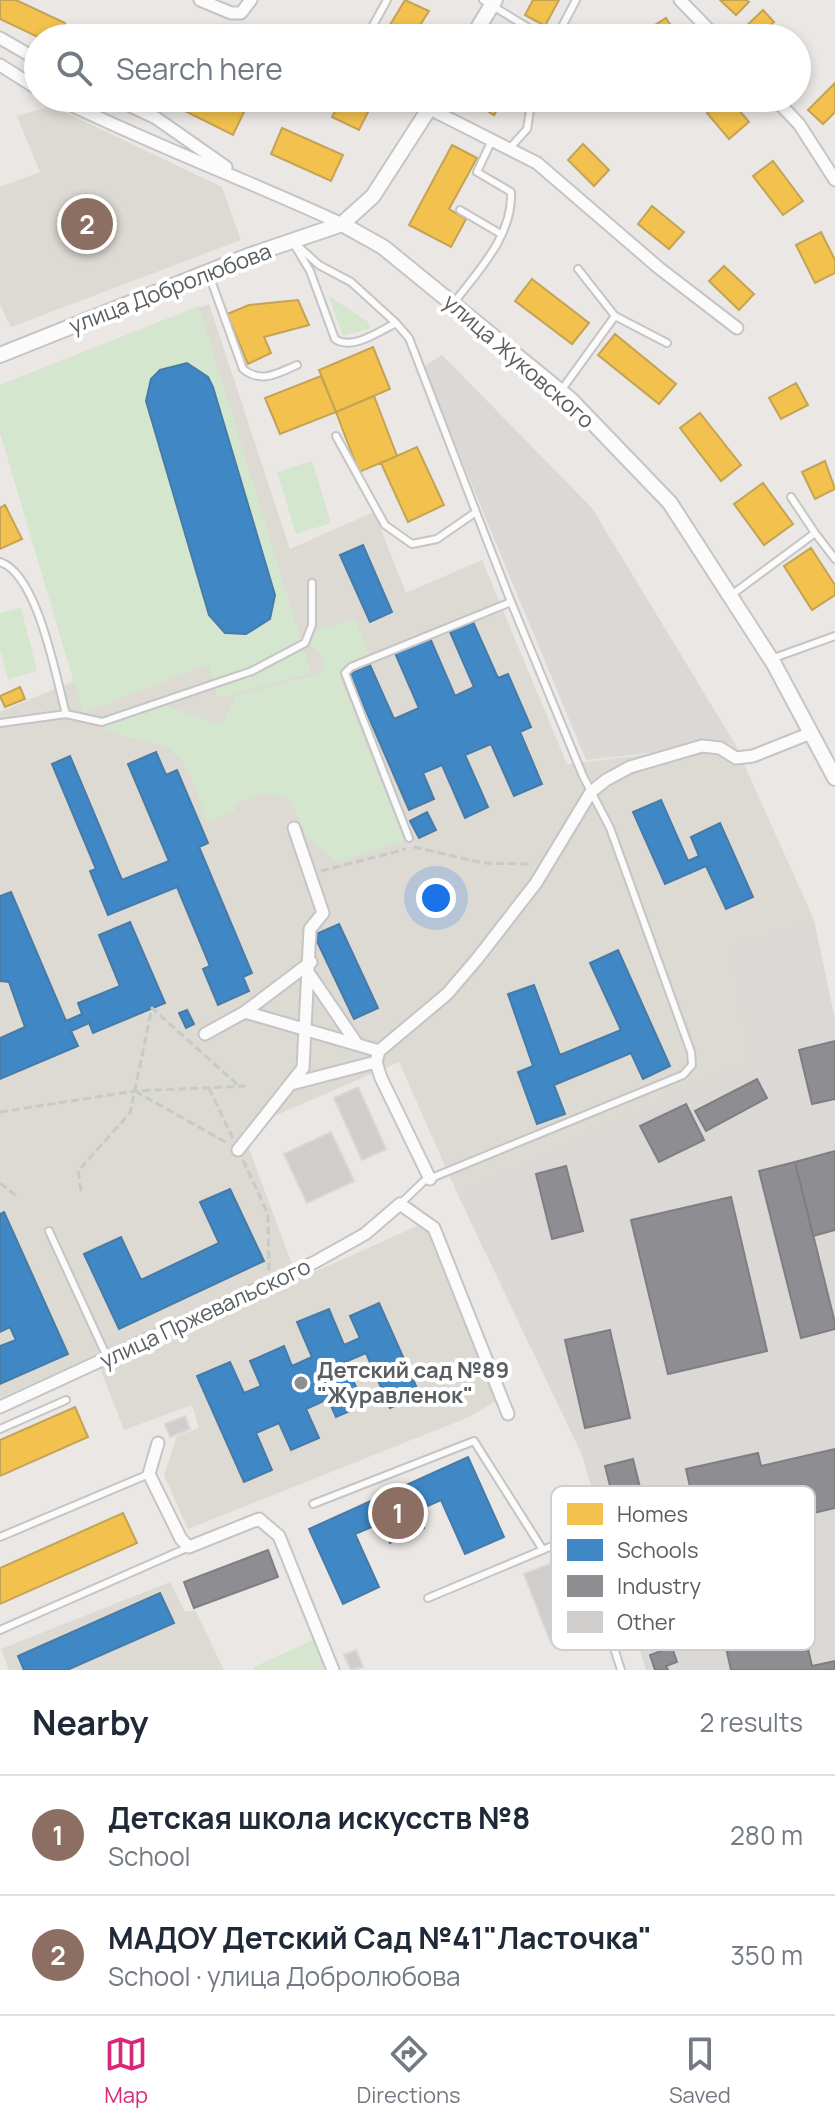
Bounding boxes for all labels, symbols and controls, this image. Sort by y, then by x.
search box [24,24,811,112]
icon: search [52,46,96,90]
text: Search here [116,48,283,89]
pin: 2 [61,194,113,254]
street label: улица Добролюбова [64,236,276,340]
street label: улица Жуковского [437,287,601,435]
your location [416,878,456,918]
street label: улица Пржевальского [95,1251,315,1375]
place label: Детский сад №89 "Журавленок" [317,1355,509,1410]
marker: Детский сад №89 "Журавленок" [292,1374,310,1392]
pin: 1 [372,1483,424,1543]
legend [551,1486,815,1650]
text: Homes [617,1499,688,1529]
text: Schools [617,1535,699,1565]
text: Industry [617,1571,701,1601]
text: Other [617,1607,676,1637]
text: Nearby [32,1699,148,1745]
text: 2 results [699,1704,803,1740]
text: Детская школа искусств №8 [108,1797,530,1838]
text: 1 [52,1817,64,1853]
text: 280 m [730,1817,803,1853]
text: School [108,1838,191,1874]
text: МАДОУ Детский Сад №41"Ласточка" [108,1917,652,1958]
text: 2 [50,1937,66,1973]
text: 350 m [730,1937,803,1973]
text: School · улица Добролюбова [108,1958,461,1994]
tab: Map [104,2032,148,2110]
tab: Directions [356,2032,461,2110]
tab: Saved [669,2032,731,2110]

